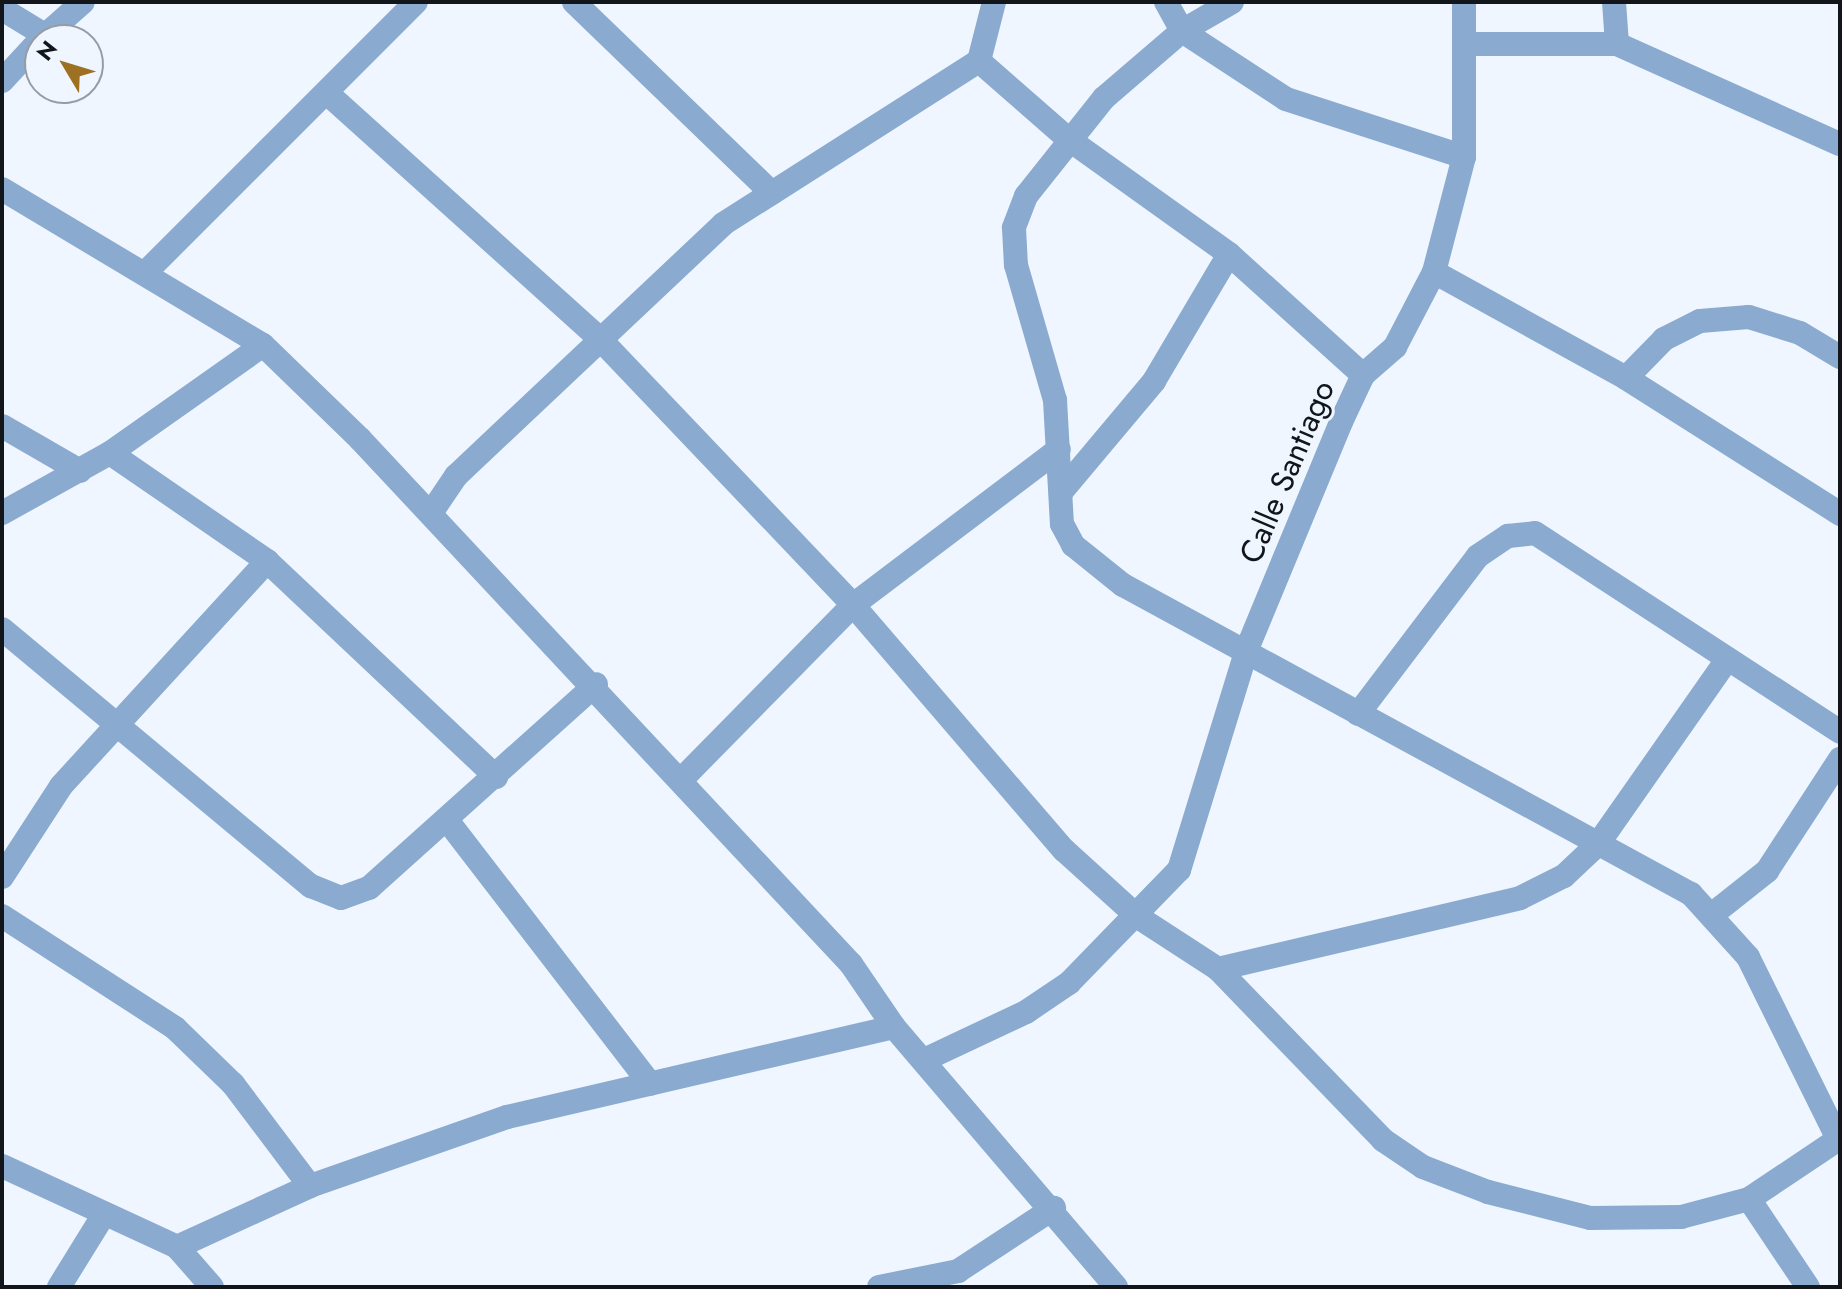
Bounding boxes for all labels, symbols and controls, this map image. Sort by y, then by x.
north arrow [24,24,104,104]
text: N [29,34,65,67]
street label: Calle Santiago [1231,375,1343,569]

